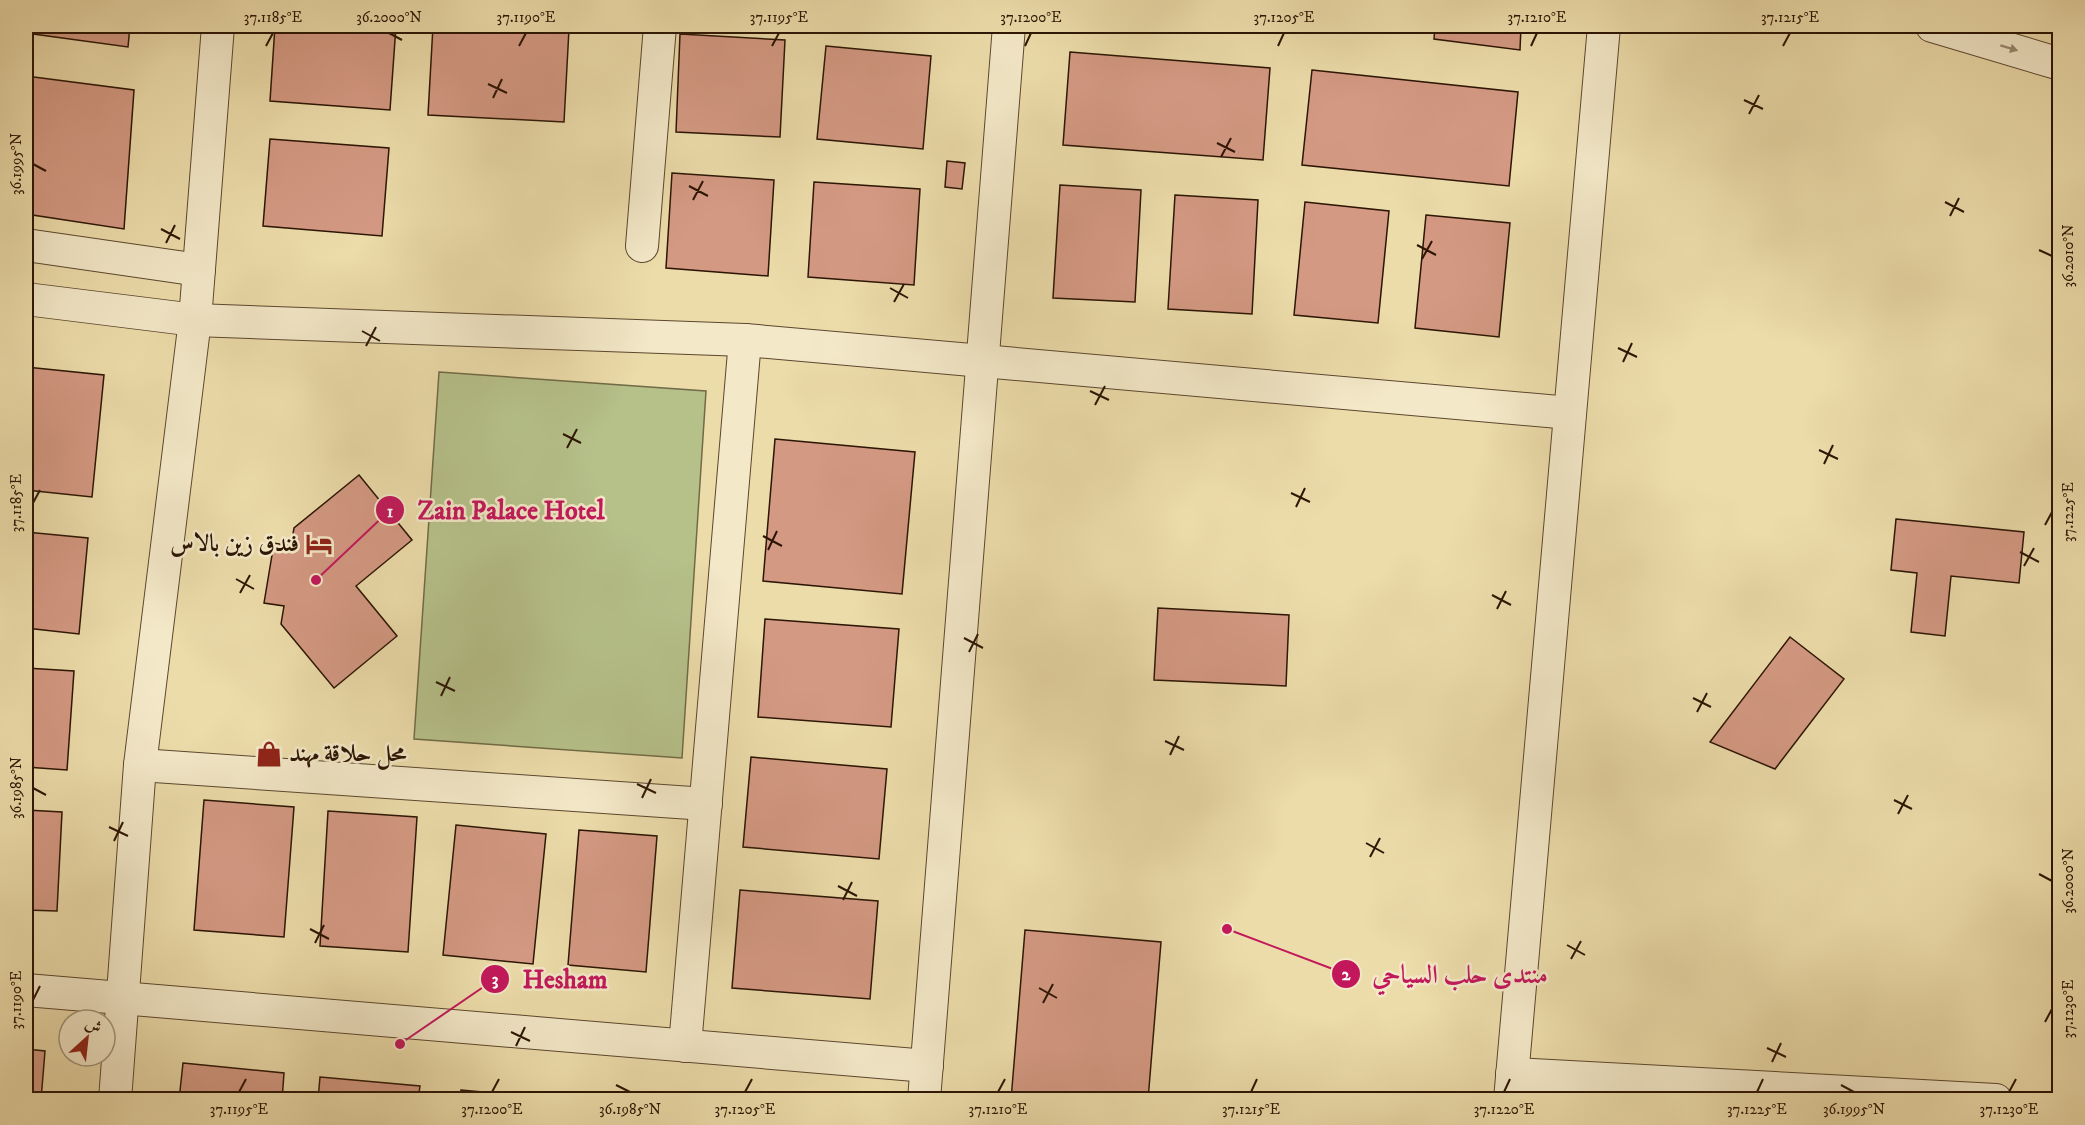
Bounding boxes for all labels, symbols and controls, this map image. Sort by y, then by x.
text: 37.1185°E [244,8,303,27]
text: 36.2000°N [356,8,422,27]
text: 37.1190°E [497,8,556,27]
text: 37.1195°E [750,8,809,27]
text: 37.1200°E [1000,8,1062,27]
text: 37.1205°E [1254,8,1315,27]
text: 37.1210°E [1508,8,1567,27]
text: 37.1215°E [1761,8,1819,27]
one-way arrow [2000,44,2018,54]
text: 36.1995°N [7,133,26,195]
text: 36.2010°N [2059,225,2078,287]
text: 37.1185°E [7,473,26,532]
text: 37.1225°E [2059,482,2078,542]
callout: Zain Palace Hotel [375,488,616,532]
text: Zain Palace Hotel [417,495,606,528]
text: 1 [387,501,394,523]
place label: فندق زين بالاس [170,529,299,559]
hotel icon: فندق زين بالاس [304,529,334,559]
shop icon: محل حلاقة مهند [254,739,284,769]
place label: محل حلاقة مهند [289,739,407,770]
text: 36.1985°N [7,757,26,819]
text: 36.2000°N [2059,848,2078,914]
callout: منتدى حلب السياحي [1331,952,1560,996]
callout: Hesham [480,957,619,1001]
text: منتدى حلب السياحي [1371,959,1548,996]
text: Hesham [522,964,608,997]
text: 2 [1342,964,1352,986]
text: 3 [492,969,499,991]
text: 37.1190°E [7,970,26,1029]
text: 37.1230°E [2059,979,2078,1038]
north arrow [57,1008,117,1068]
text: ش [82,1013,105,1038]
text: 37.1195°E [210,1100,269,1119]
text: 37.1200°E [461,1100,523,1119]
text: 36.1985°N [599,1100,661,1119]
text: 37.1205°E [715,1100,776,1119]
text: 37.1210°E [969,1100,1028,1119]
text: 37.1215°E [1222,1100,1280,1119]
text: 37.1220°E [1474,1100,1535,1119]
text: 37.1225°E [1727,1100,1787,1119]
text: 36.1995°N [1823,1100,1885,1119]
text: 37.1230°E [1980,1100,2039,1119]

